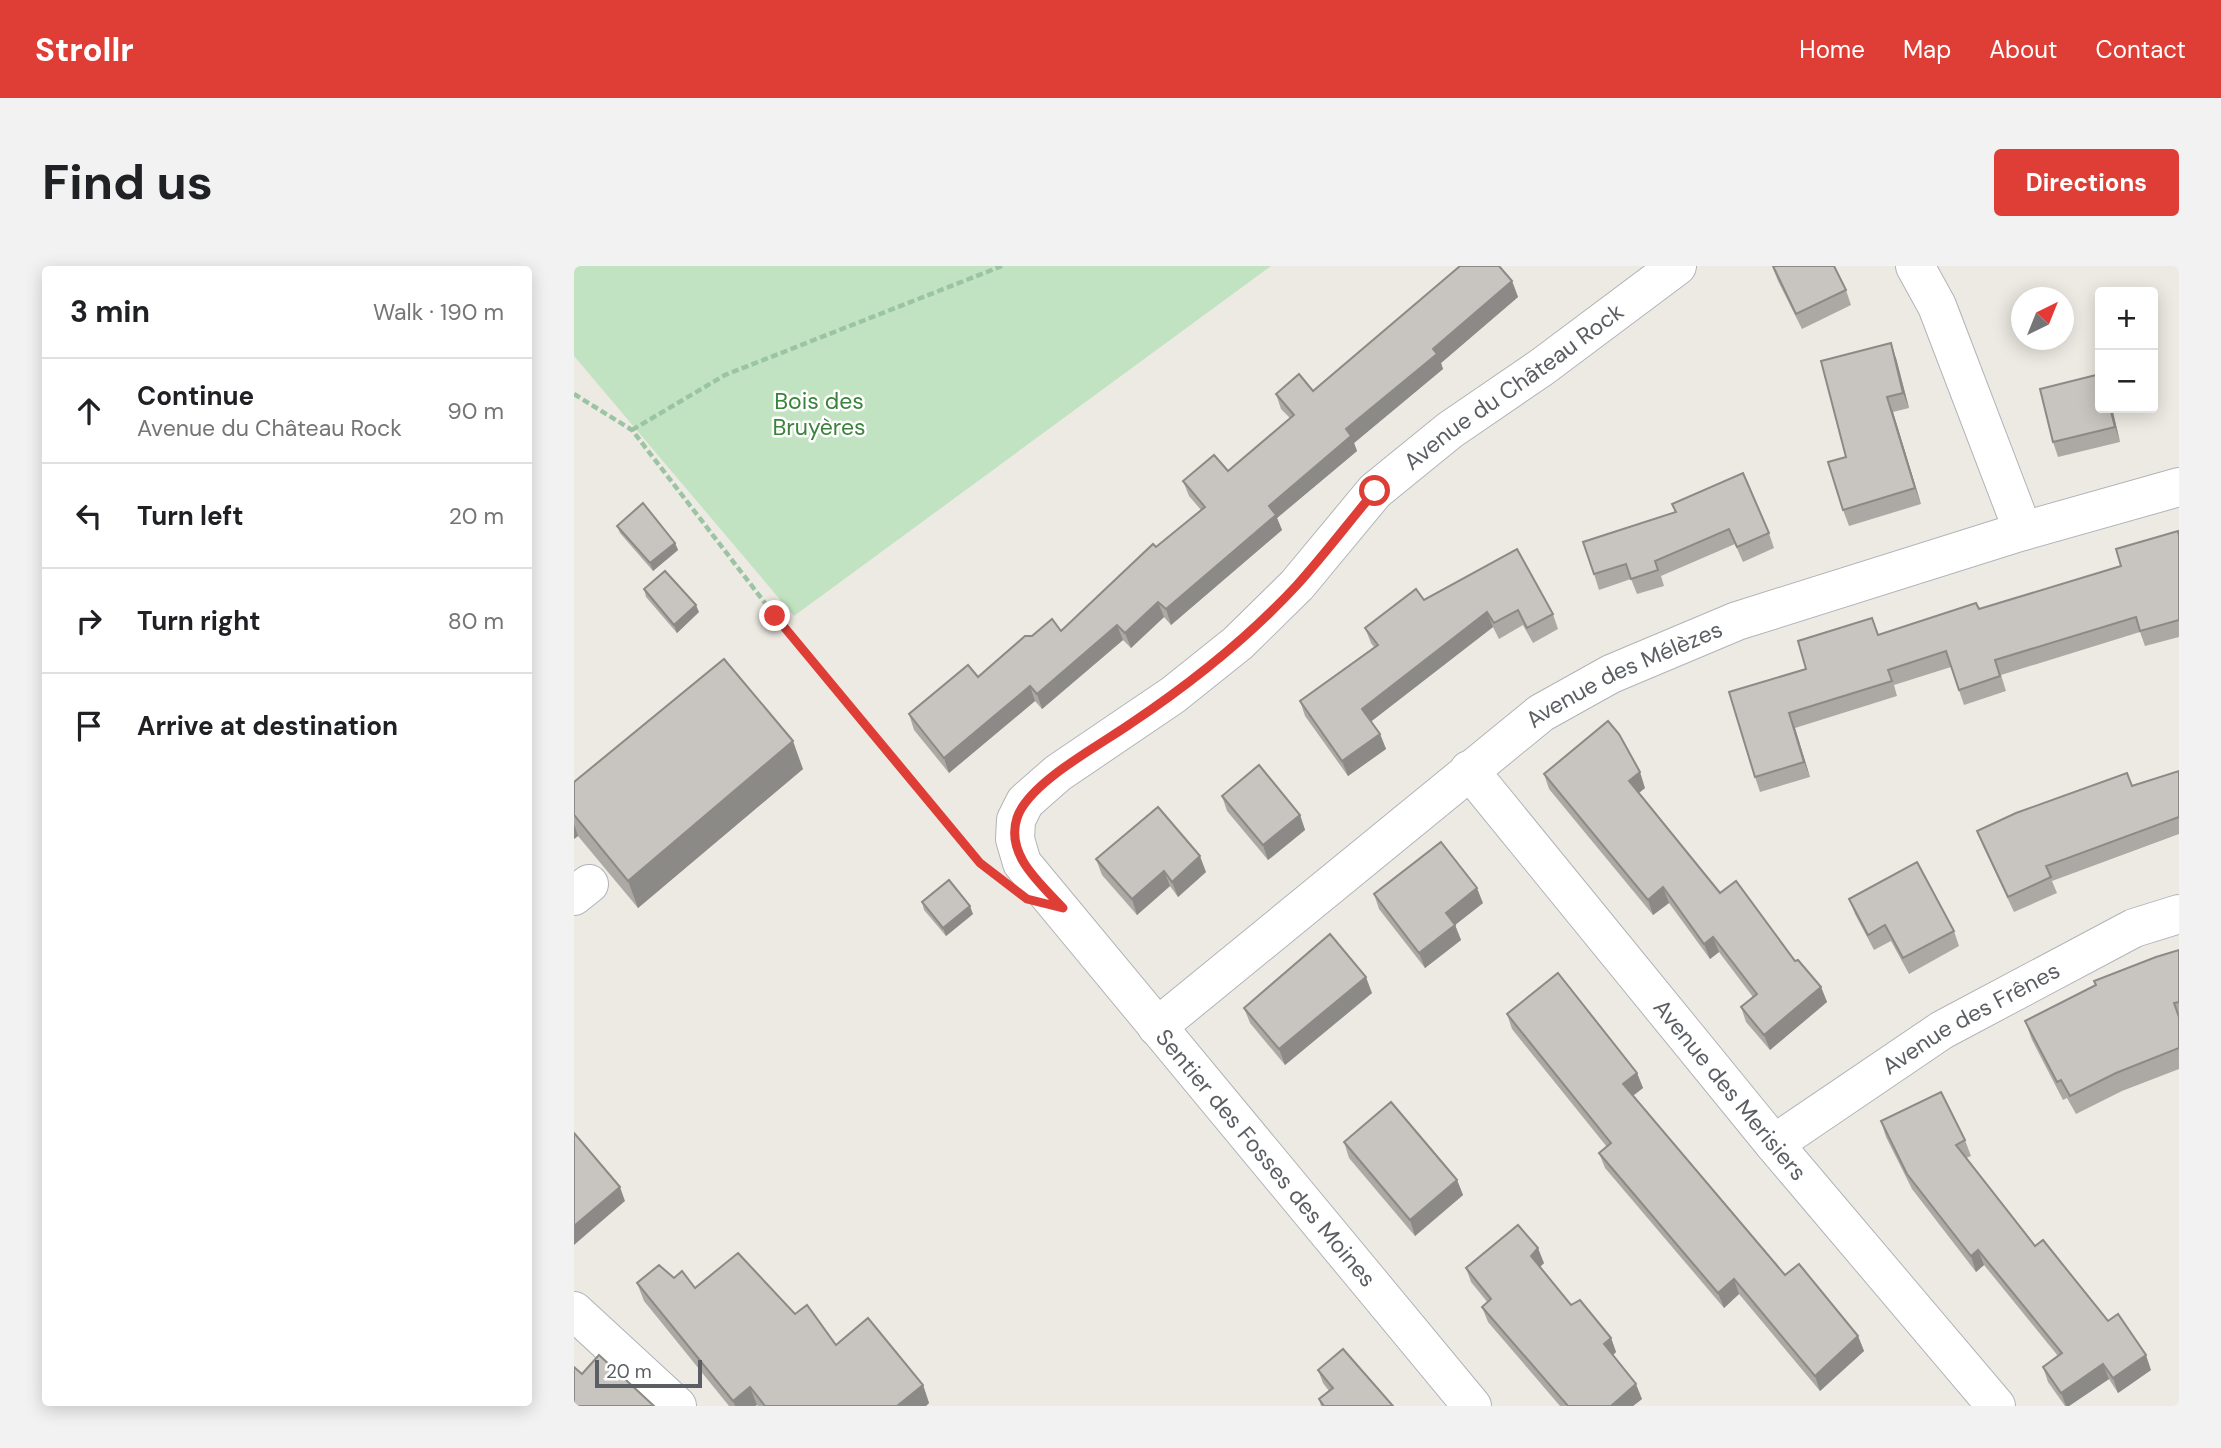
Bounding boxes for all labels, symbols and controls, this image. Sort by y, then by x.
text: Strollr [35,28,134,71]
text: Home [1799,34,1865,65]
text: Map [1903,34,1951,65]
text: About [1989,34,2058,65]
text: Contact [2096,34,2186,65]
button: Directions [1994,149,2179,216]
text: Find us [42,150,213,214]
north arrow [2011,287,2074,350]
map controls [2095,287,2158,413]
button: + [2095,287,2158,350]
text: 3 min [70,292,150,331]
street label: Avenue du Château Rock [1397,296,1630,477]
text: Walk · 190 m [373,297,504,327]
button: − [2095,350,2158,413]
text: Continue [137,379,254,413]
park label: Bois des Bruyères [772,386,866,442]
icon: ahead [70,392,108,430]
text: 90 m [447,396,504,426]
text: Avenue du Château Rock [137,413,402,443]
route start [1359,475,1390,506]
icon: left [70,497,108,535]
text: Turn left [137,499,244,533]
text: 20 m [449,501,504,531]
route end [759,600,790,631]
icon: right [70,602,108,640]
text: Turn right [137,604,261,638]
text: 80 m [448,606,504,636]
street label: Avenue des Mélèzes [1519,614,1727,735]
icon: arrive [70,707,108,745]
text: Arrive at destination [137,709,398,743]
street label: Avenue des Frênes [1876,955,2065,1081]
street label: Avenue des Merisiers [1647,993,1814,1187]
street label: Sentier des Fosses des Moines [1149,1023,1383,1293]
scale bar [595,1357,702,1389]
text: 20 m [606,1359,652,1384]

